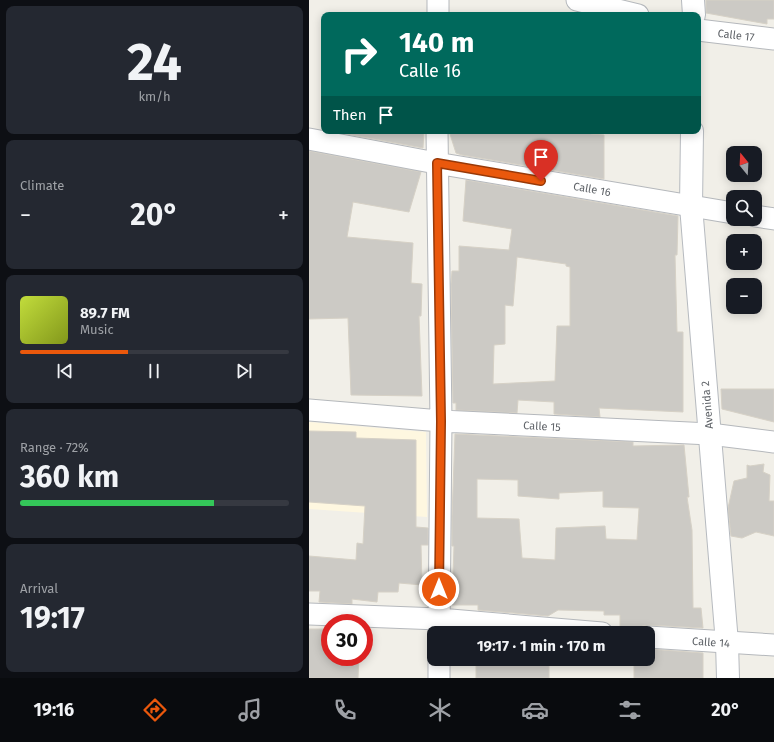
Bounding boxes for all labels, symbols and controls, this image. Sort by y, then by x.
text: 140 m [399,26,475,59]
street label: Calle 17 [717,27,755,44]
icon: right [333,28,385,80]
text: 24 [127,31,182,94]
text: Calle 16 [399,60,461,82]
text: km/h [138,89,171,104]
icon: arrive [375,104,397,126]
text: Then [333,106,367,124]
pin [524,140,558,181]
icon: arrive [530,146,552,168]
north arrow [726,146,762,182]
map controls [726,146,762,314]
text: Climate [20,178,64,193]
street label: Calle 16 [572,180,612,199]
button: search [726,190,762,226]
text: 20° [130,197,179,233]
text: − [20,202,31,229]
text: + [278,202,289,229]
button: + [726,234,762,270]
button: − [726,278,762,314]
text: 89.7 FM [80,304,130,322]
text: Music [80,322,114,337]
icon: previous [54,360,76,382]
icon: pause [143,360,165,382]
icon: next [233,360,255,382]
street label: Avenida 2 [699,380,716,430]
street label: Calle 15 [523,419,562,434]
text: Range · 72% [20,440,89,455]
text: 360 km [20,459,119,495]
position arrow [418,568,460,610]
text: Arrival [20,581,58,596]
text: 19:17 [20,600,85,636]
speed limit sign: 30 [321,614,373,666]
street label: Calle 14 [692,635,730,650]
text: 19:17 · 1 min · 170 m [477,637,605,655]
icon: directions [141,696,169,724]
icon: music [236,696,264,724]
icon: phone [331,696,359,724]
icon: climate [426,696,454,724]
icon: car [521,696,549,724]
icon: filters [616,696,644,724]
text: 19:16 [34,699,74,721]
text: 20° [711,699,740,721]

